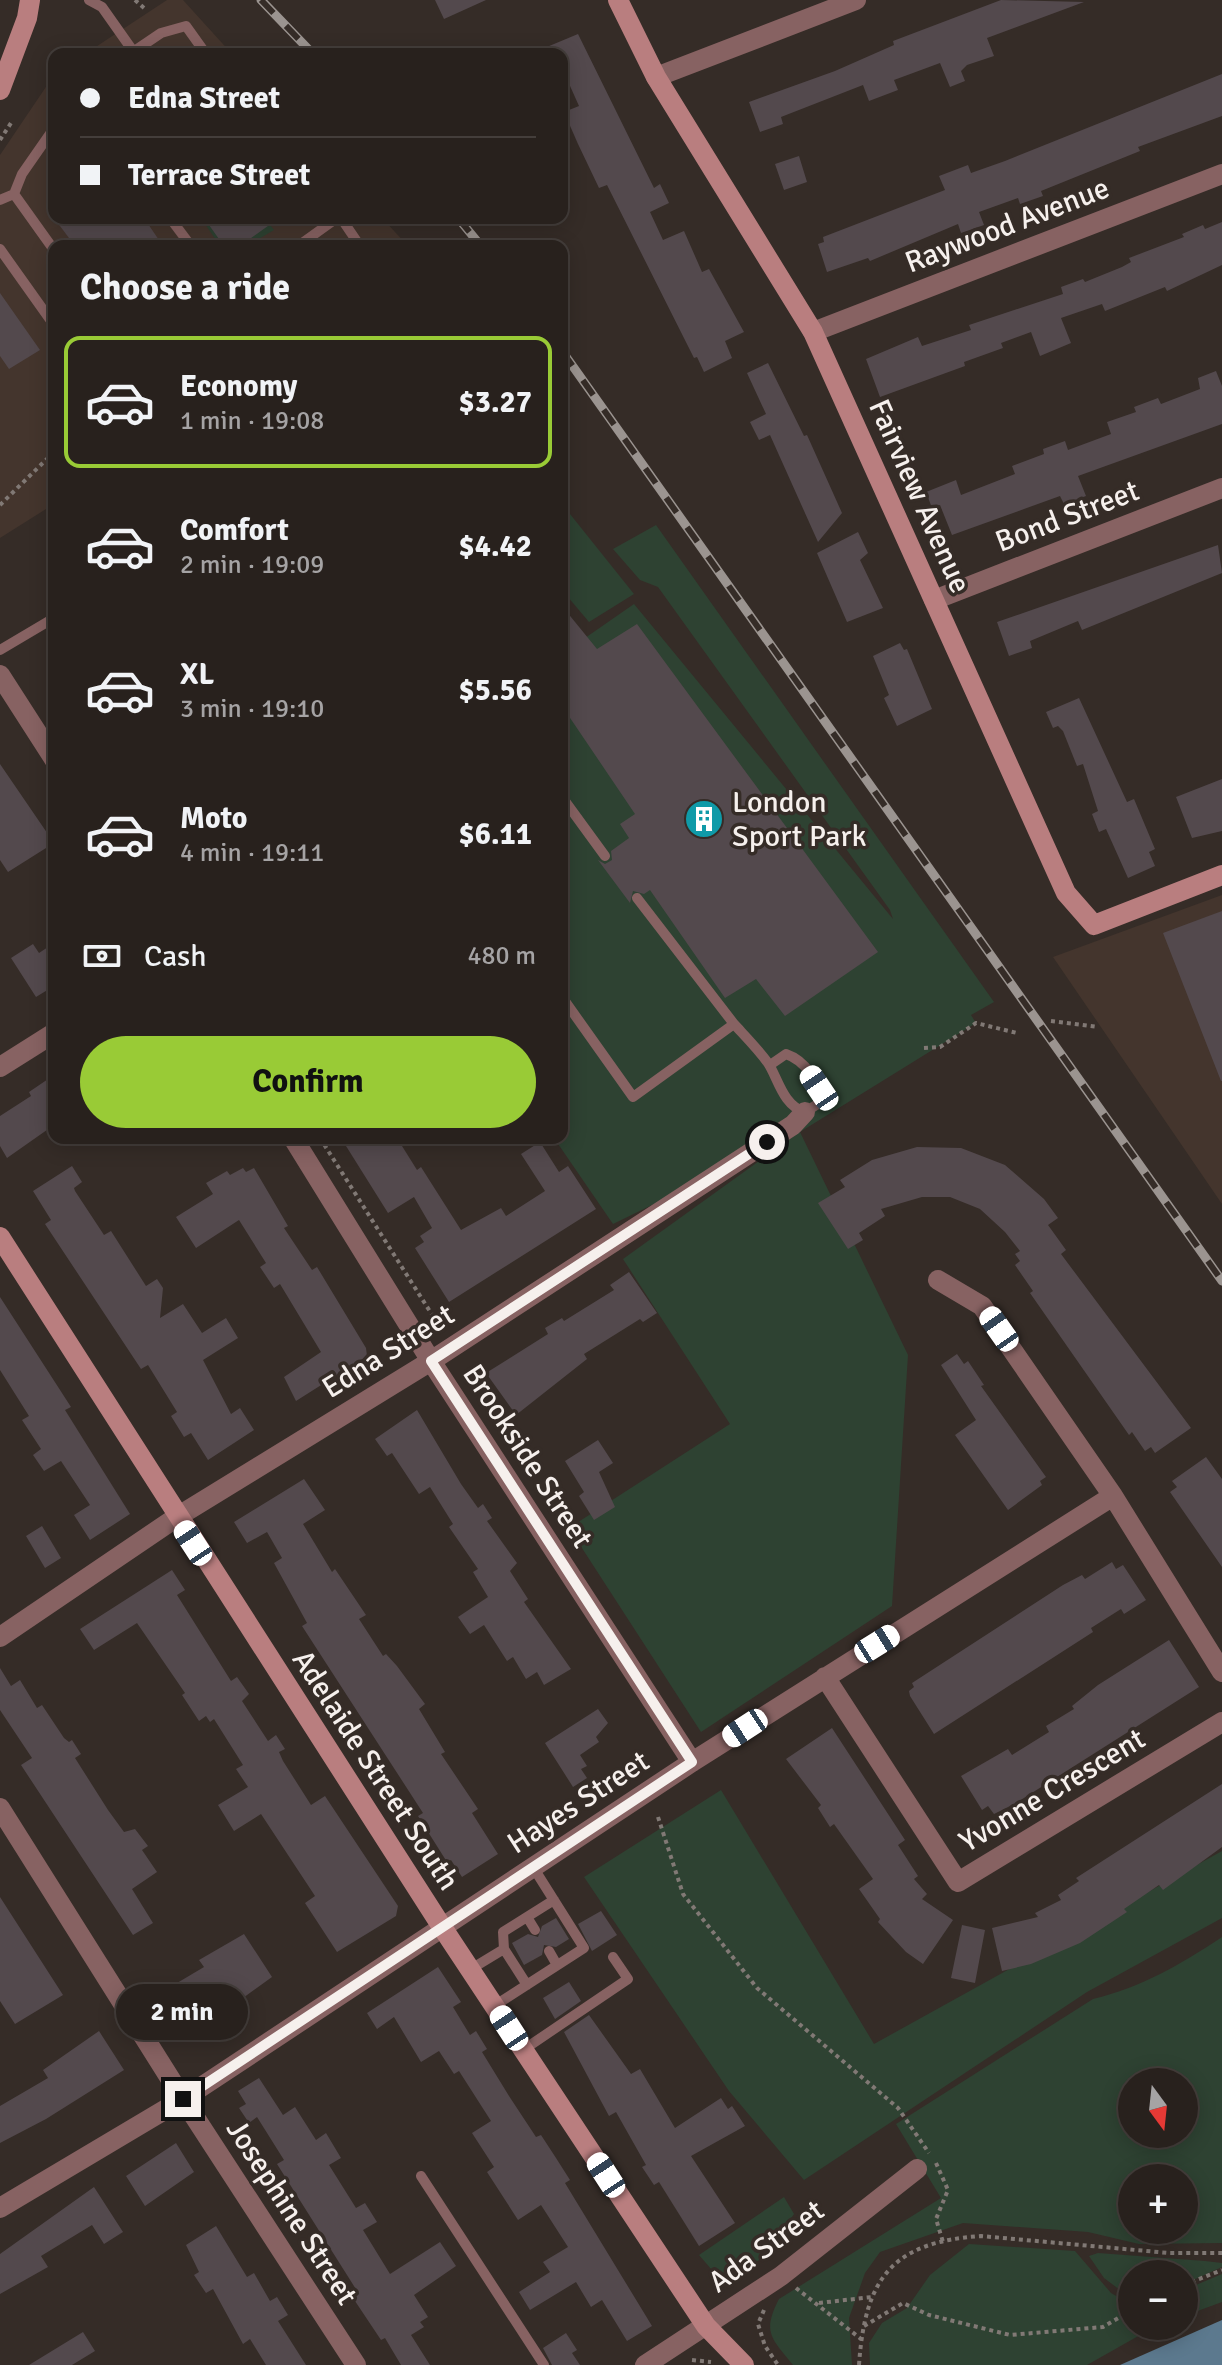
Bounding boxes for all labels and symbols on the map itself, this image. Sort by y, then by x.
street label: Raywood Avenue [900,170,1114,281]
street label: Fairview Avenue [860,394,979,599]
street label: Bond Street [990,472,1144,561]
place label: London Sport Park [732,784,867,855]
building icon: London Sport Park [683,798,725,840]
car [796,1061,842,1115]
route start [749,1124,785,1160]
street label: Edna Street [315,1296,461,1407]
car [975,1302,1023,1356]
street label: Brookside Street [454,1358,601,1555]
car [170,1516,216,1570]
car [850,1621,904,1667]
street label: Adelaide Street South [284,1643,467,1897]
car [718,1705,772,1751]
street label: Yvonne Crescent [953,1720,1152,1860]
street label: Hayes Street [500,1743,656,1862]
callout: 2 min [117,1983,249,2039]
car [486,2001,532,2055]
north arrow [1118,2068,1198,2148]
route end [165,2081,201,2117]
street label: Josephine Street [218,2113,365,2312]
car [583,2148,629,2202]
street label: Ada Street [701,2192,831,2301]

